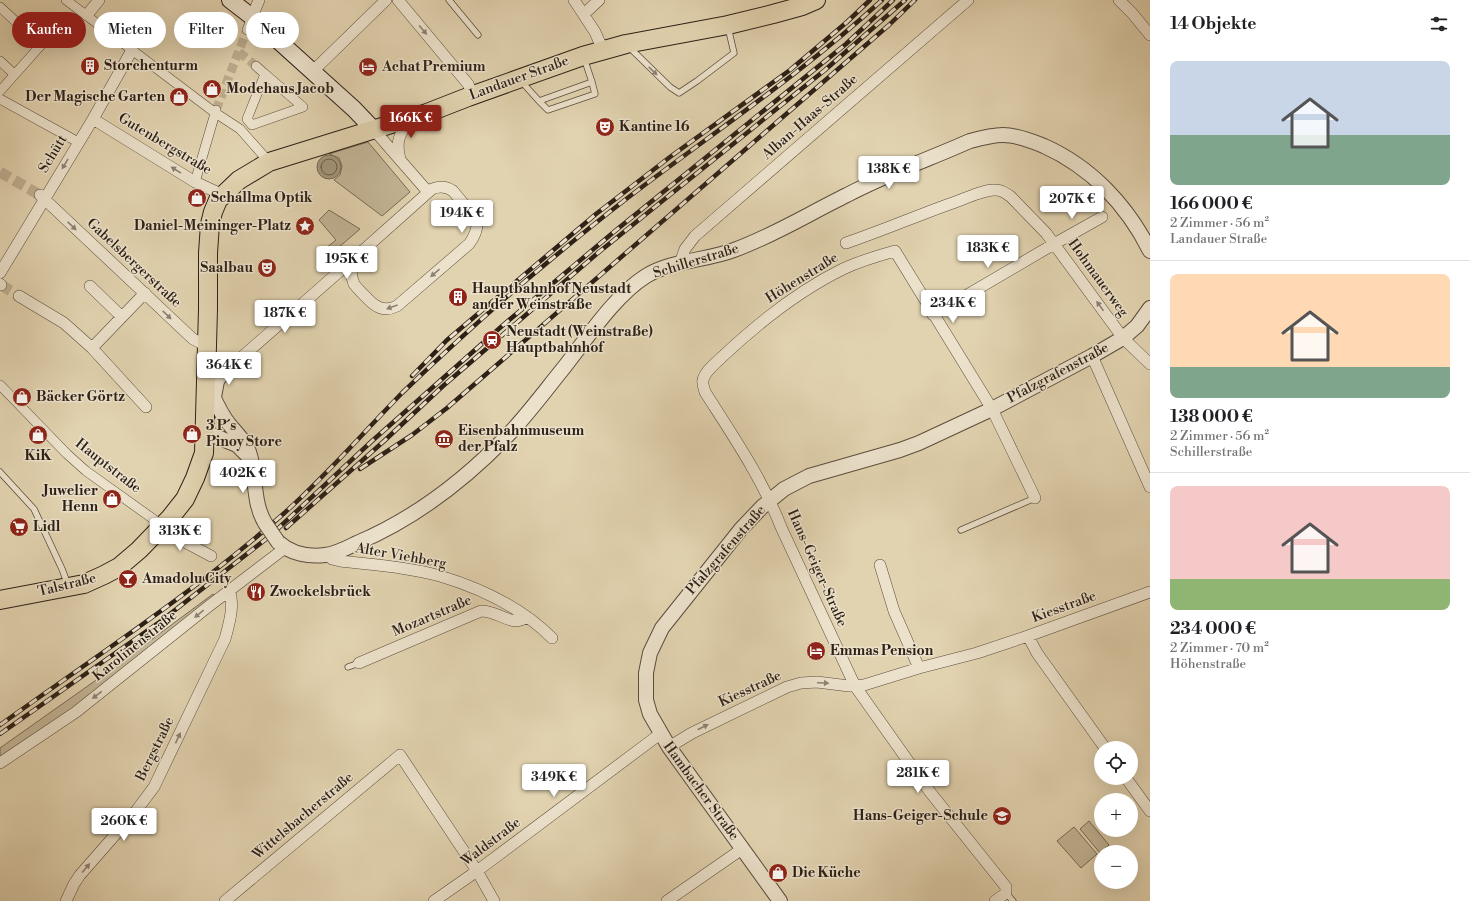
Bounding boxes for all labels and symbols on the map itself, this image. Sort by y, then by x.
one-way arrow [419,25,428,35]
street label: Landauer Straße [467,52,571,104]
building icon: Storchenturm [79,55,101,77]
hotel icon: Achat Premium [357,56,379,78]
place label: Storchenturm [104,57,198,75]
place label: Achat Premium [381,58,486,76]
one-way arrow [648,66,658,76]
street label: Alban-Haas-Straße [758,70,862,164]
shop icon: Modehaus Jacob [201,78,223,100]
place label: Modehaus Jacob [226,80,334,98]
shop icon: Der Magische Garten [168,86,190,108]
place label: Der Magische Garten [25,88,165,106]
pin: 166K € [378,105,444,139]
street label: Gutenbergstraße [115,109,215,179]
theatre icon: Kantine 16 [594,116,616,138]
place label: Kantine 16 [619,118,690,136]
street label: Schütt [35,132,71,176]
pin: 138K € [856,156,922,190]
one-way arrow [61,158,68,169]
one-way arrow [171,166,181,174]
pin: 207K € [1039,186,1105,220]
shop icon: Schallma Optik [186,187,208,209]
place label: Schallma Optik [211,189,313,207]
pin: 194K € [429,200,495,234]
street label: Gabelsbergerstraße [83,214,185,312]
place icon: Daniel-Meininger-Platz [294,215,316,237]
place label: Daniel-Meininger-Platz [134,217,291,235]
one-way arrow [67,221,77,230]
pin: 183K € [955,235,1021,269]
street label: Hohmauerweg [1064,235,1133,321]
street label: Schillerstraße [651,239,741,283]
pin: 195K € [314,246,380,280]
street label: Höhenstraße [762,249,842,307]
theatre icon: Saalbau [256,257,278,279]
place label: Saalbau [200,259,253,277]
one-way arrow [430,268,439,277]
place label: Hauptbahnhof Neustadt an der Weinstraße [472,280,632,314]
building icon: Hauptbahnhof Neustadt an der Weinstraße [447,286,469,308]
pin: 234K € [920,290,986,324]
pin: 187K € [252,300,318,334]
one-way arrow [1096,301,1104,312]
one-way arrow [386,304,398,310]
one-way arrow [162,310,172,319]
place label: Neustadt (Weinstraße) Hauptbahnhof [506,323,653,357]
station icon: Neustadt (Weinstraße) Hauptbahnhof [481,329,503,351]
street label: Pfalzgrafenstraße [1004,339,1112,407]
pin: 364K € [196,352,262,386]
shop icon: Bäcker Görtz [11,386,33,408]
place label: Bäcker Görtz [36,388,125,406]
place label: 3 P´s Pinoy Store [206,417,283,451]
place label: Eisenbahnmuseum der Pfalz [458,422,584,456]
shop icon: 3 P´s Pinoy Store [181,423,203,445]
shop icon: KiK [27,424,49,446]
museum icon: Eisenbahnmuseum der Pfalz [433,428,455,450]
street label: Hauptstraße [72,435,144,497]
place label: KiK [24,447,52,465]
pin: 402K € [210,460,276,494]
place label: Juwelier Henn [41,482,98,516]
shop icon: Juwelier Henn [101,488,123,510]
street label: Pfalzgrafenstraße [682,502,770,598]
street label: Hans-Geiger-Straße [783,506,851,630]
supermarket icon: Lidl [8,516,30,538]
place label: Lidl [33,518,61,536]
pin: 313K € [147,518,213,552]
street label: Alter Viehberg [353,539,449,573]
bar icon: Amadolu City [117,568,139,590]
street label: Talstraße [36,569,98,601]
place label: Amadolu City [141,570,232,588]
restaurant icon: Zwockelsbrück [245,581,267,603]
place label: Zwockelsbrück [270,583,371,601]
street label: Kiesstraße [1029,587,1099,627]
street label: Mozartstraße [390,591,474,641]
street label: Karolinenstraße [89,606,181,686]
one-way arrow [193,610,204,619]
hotel icon: Emmas Pension [805,640,827,662]
place label: Emmas Pension [830,642,934,660]
street label: Kiesstraße [716,667,784,711]
one-way arrow [817,679,829,686]
one-way arrow [92,691,103,700]
street label: Bergstraße [131,714,178,785]
one-way arrow [697,724,708,731]
one-way arrow [175,733,181,744]
street label: Hambacher Straße [659,738,743,844]
pin: 281K € [885,760,951,794]
pin: 349K € [521,764,587,798]
street label: Wittelsbacherstraße [248,768,357,864]
school or university icon: Hans-Geiger-Schule [991,805,1013,827]
place label: Hans-Geiger-Schule [853,807,988,825]
pin: 260K € [91,808,157,842]
street label: Waldstraße [457,814,524,871]
shop icon: Die Küche [767,862,789,884]
one-way arrow [81,863,90,873]
place label: Die Küche [792,864,861,882]

